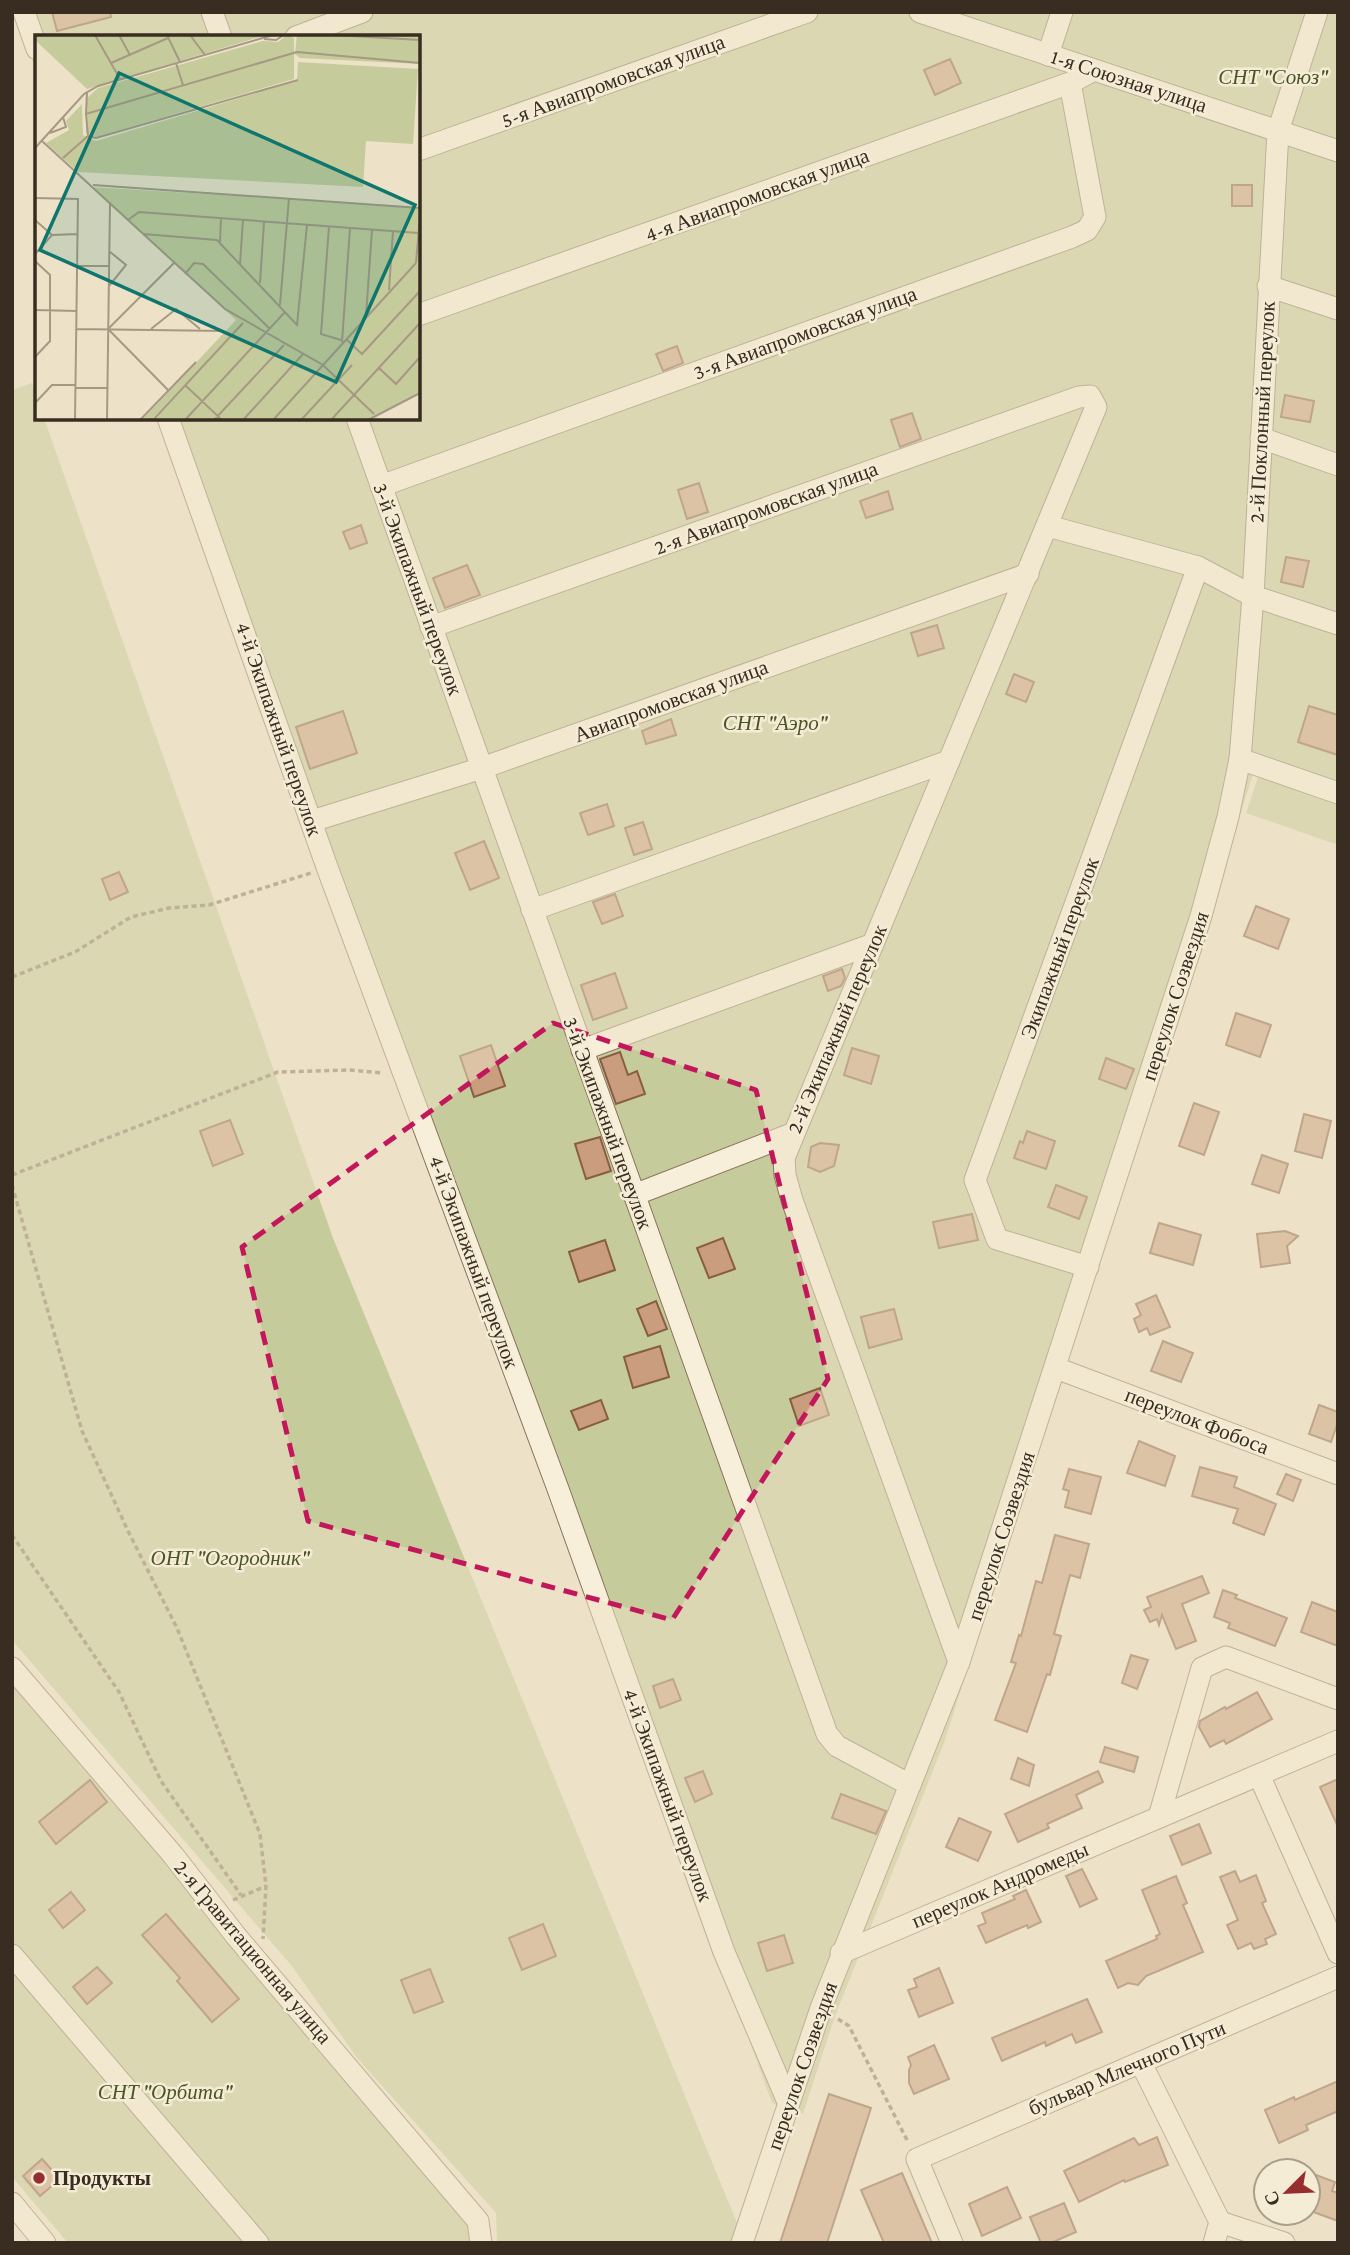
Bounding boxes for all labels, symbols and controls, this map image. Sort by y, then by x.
street label: 5-я Авиапромовская улица [498,29,729,133]
inset map [35,35,420,420]
street label: 1-я Союзная улица [1048,44,1211,118]
park label: СНТ "Союз" [1218,65,1329,89]
street label: 4-я Авиапромовская улица [642,143,873,247]
street label: 3-я Авиапромовская улица [690,281,921,385]
street label: 2-й Поклонный переулок [1244,300,1280,524]
street label: 2-я Авиапромовская улица [651,456,882,560]
street label: 3-й Экипажный переулок [368,480,468,699]
street label: 4-й Экипажный переулок [231,619,327,840]
street label: Авиапромовская улица [571,654,772,747]
park label: СНТ "Аэро" [723,711,829,735]
street label: Экипажный переулок [1016,853,1104,1042]
street label: переулок Созвездия [1136,908,1214,1084]
street label: 2-й Экипажный переулок [782,920,892,1137]
street label: 3-й Экипажный переулок [558,1014,658,1233]
street label: 4-й Экипажный переулок [424,1152,524,1373]
street label: переулок Фобоса [1122,1383,1273,1460]
street label: переулок Созвездия [962,1448,1040,1624]
park label: ОНТ "Огородник" [151,1546,311,1570]
street label: 4-й Экипажный переулок [618,1685,718,1906]
street label: переулок Андромеды [908,1837,1092,1933]
street label: 2-я Гравитационная улица [169,1855,337,2049]
street label: переулок Созвездия [762,1978,842,2153]
street label: бульвар Млечного Пути [1025,2016,1229,2120]
park label: СНТ "Орбита" [98,2080,234,2104]
north arrow [1252,2157,1322,2227]
place label: Продукты [53,2166,151,2190]
marker: Продукты [31,2170,47,2186]
text: С [1260,2188,1284,2209]

